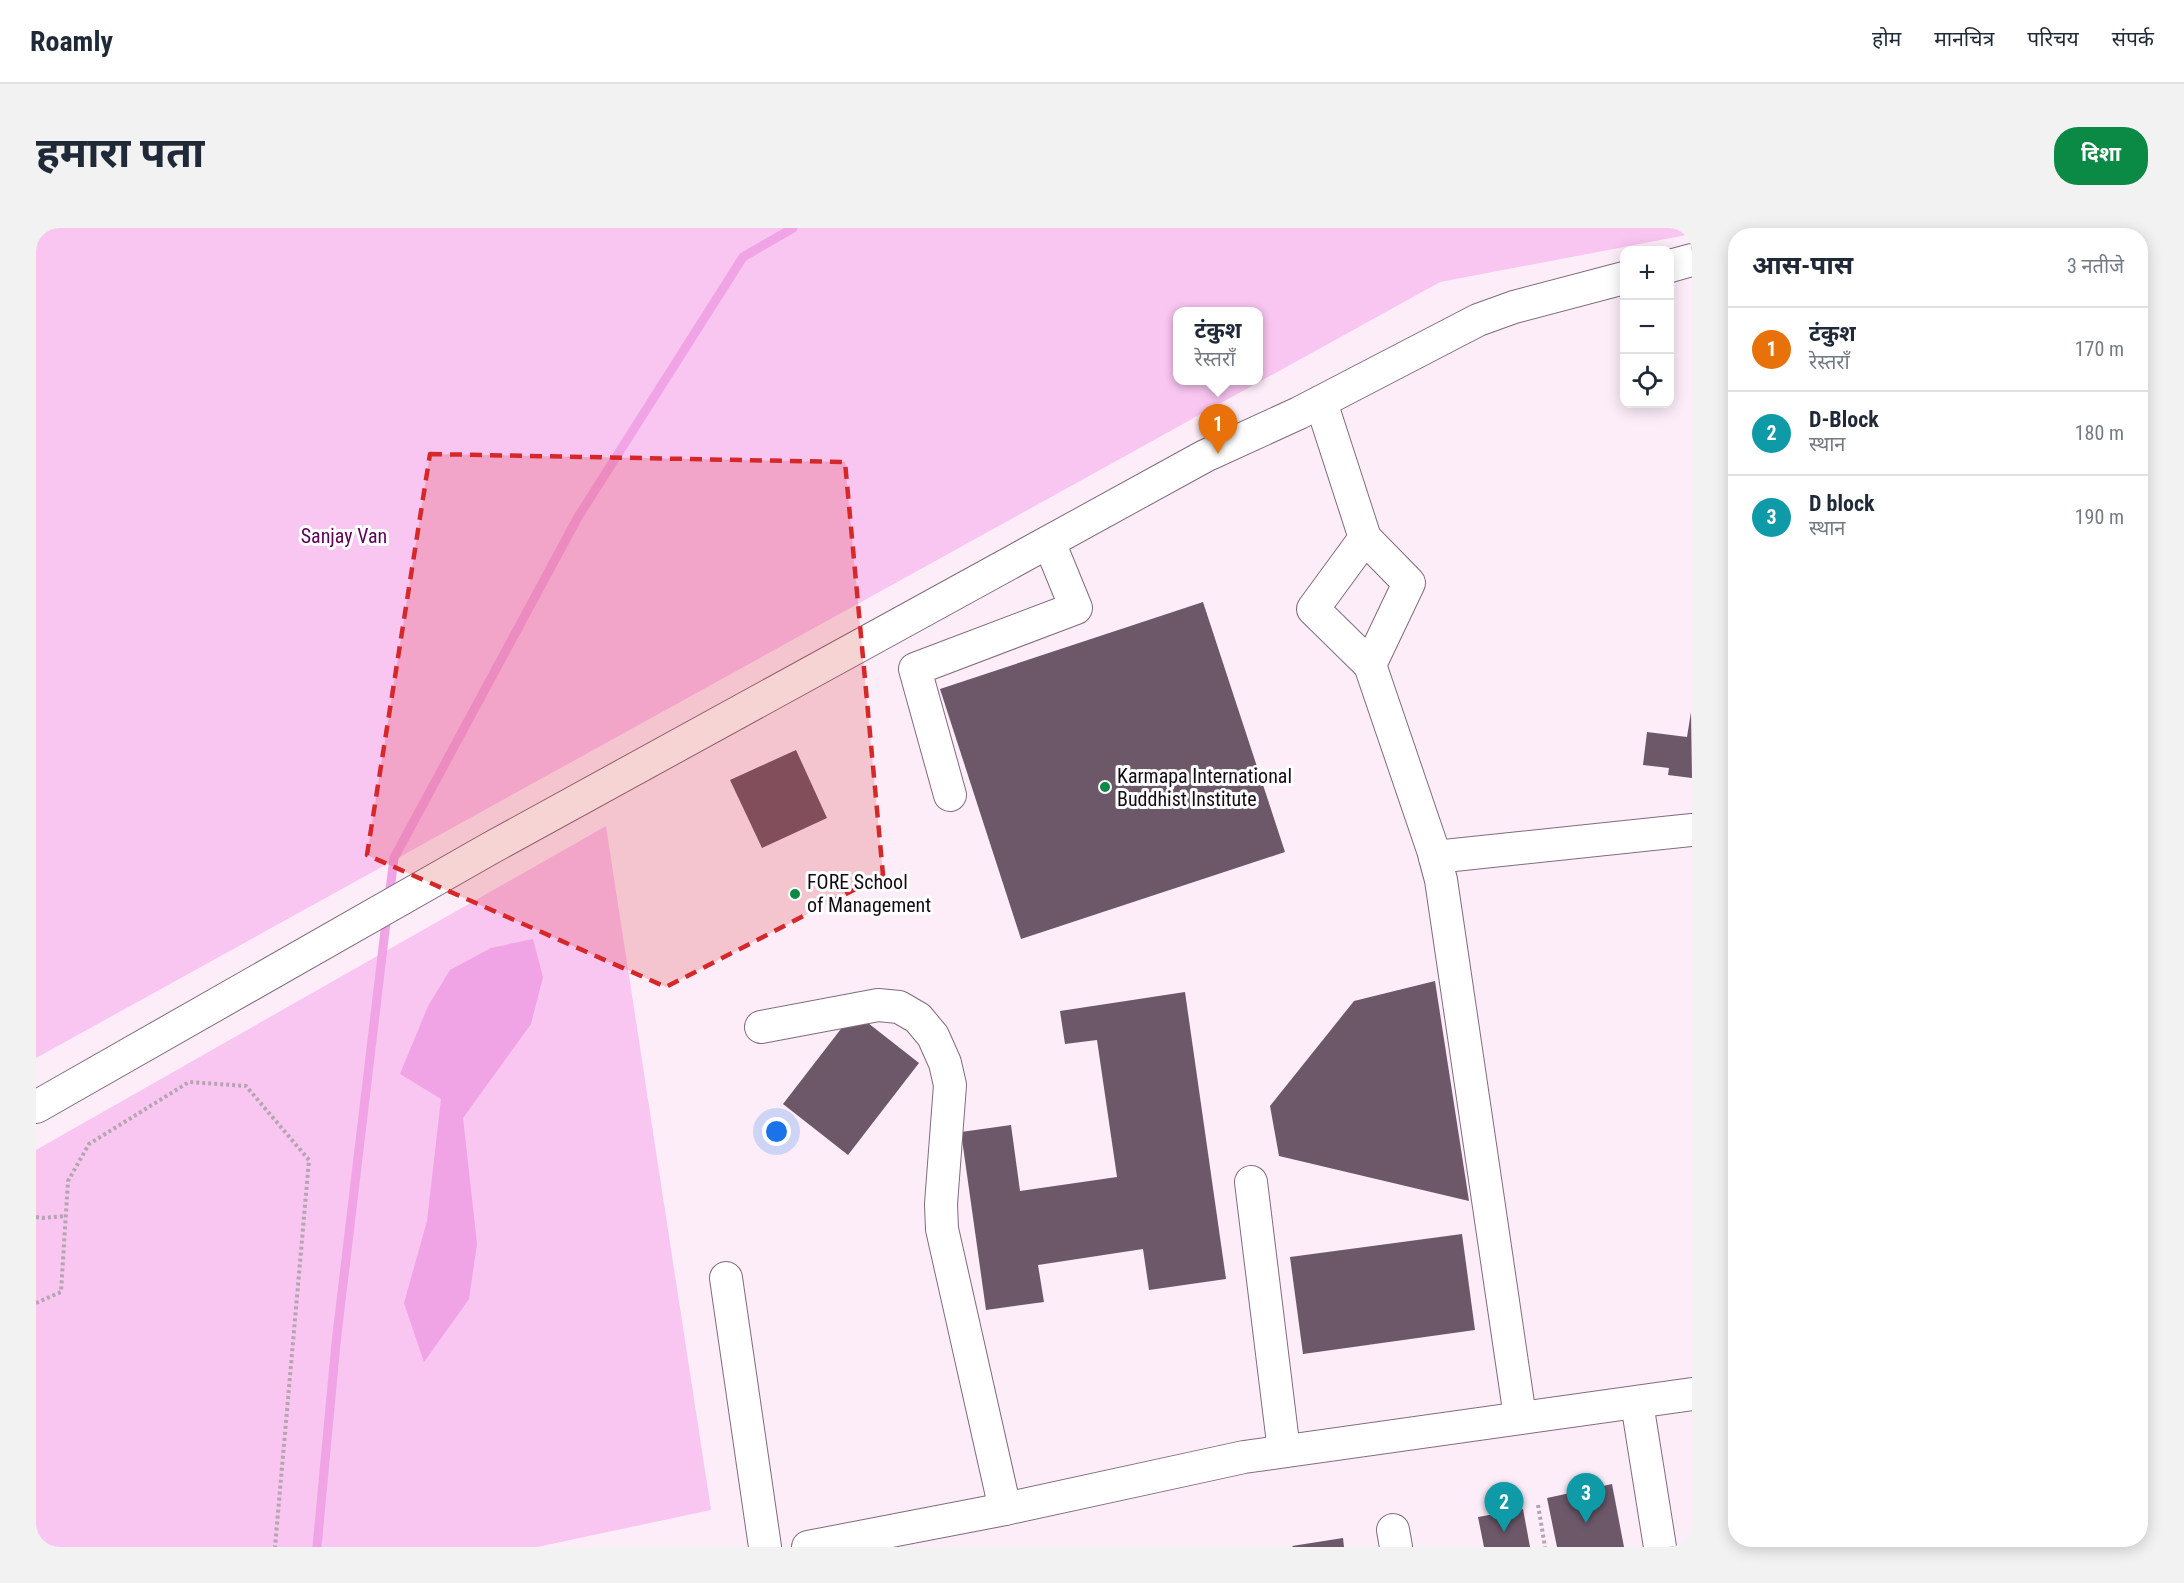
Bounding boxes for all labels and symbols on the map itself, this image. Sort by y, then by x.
pin: 1 [1198,404,1238,454]
park label: Sanjay Van [301,524,387,548]
place label: Karmapa International Buddhist Institute [1117,764,1292,811]
marker: Karmapa International Buddhist Institute [1098,780,1112,794]
place label: FORE School of Management [807,870,931,917]
marker: FORE School of Management [788,887,802,901]
your location [762,1117,791,1146]
pin: 3 [1566,1474,1606,1523]
pin: 2 [1484,1482,1524,1532]

